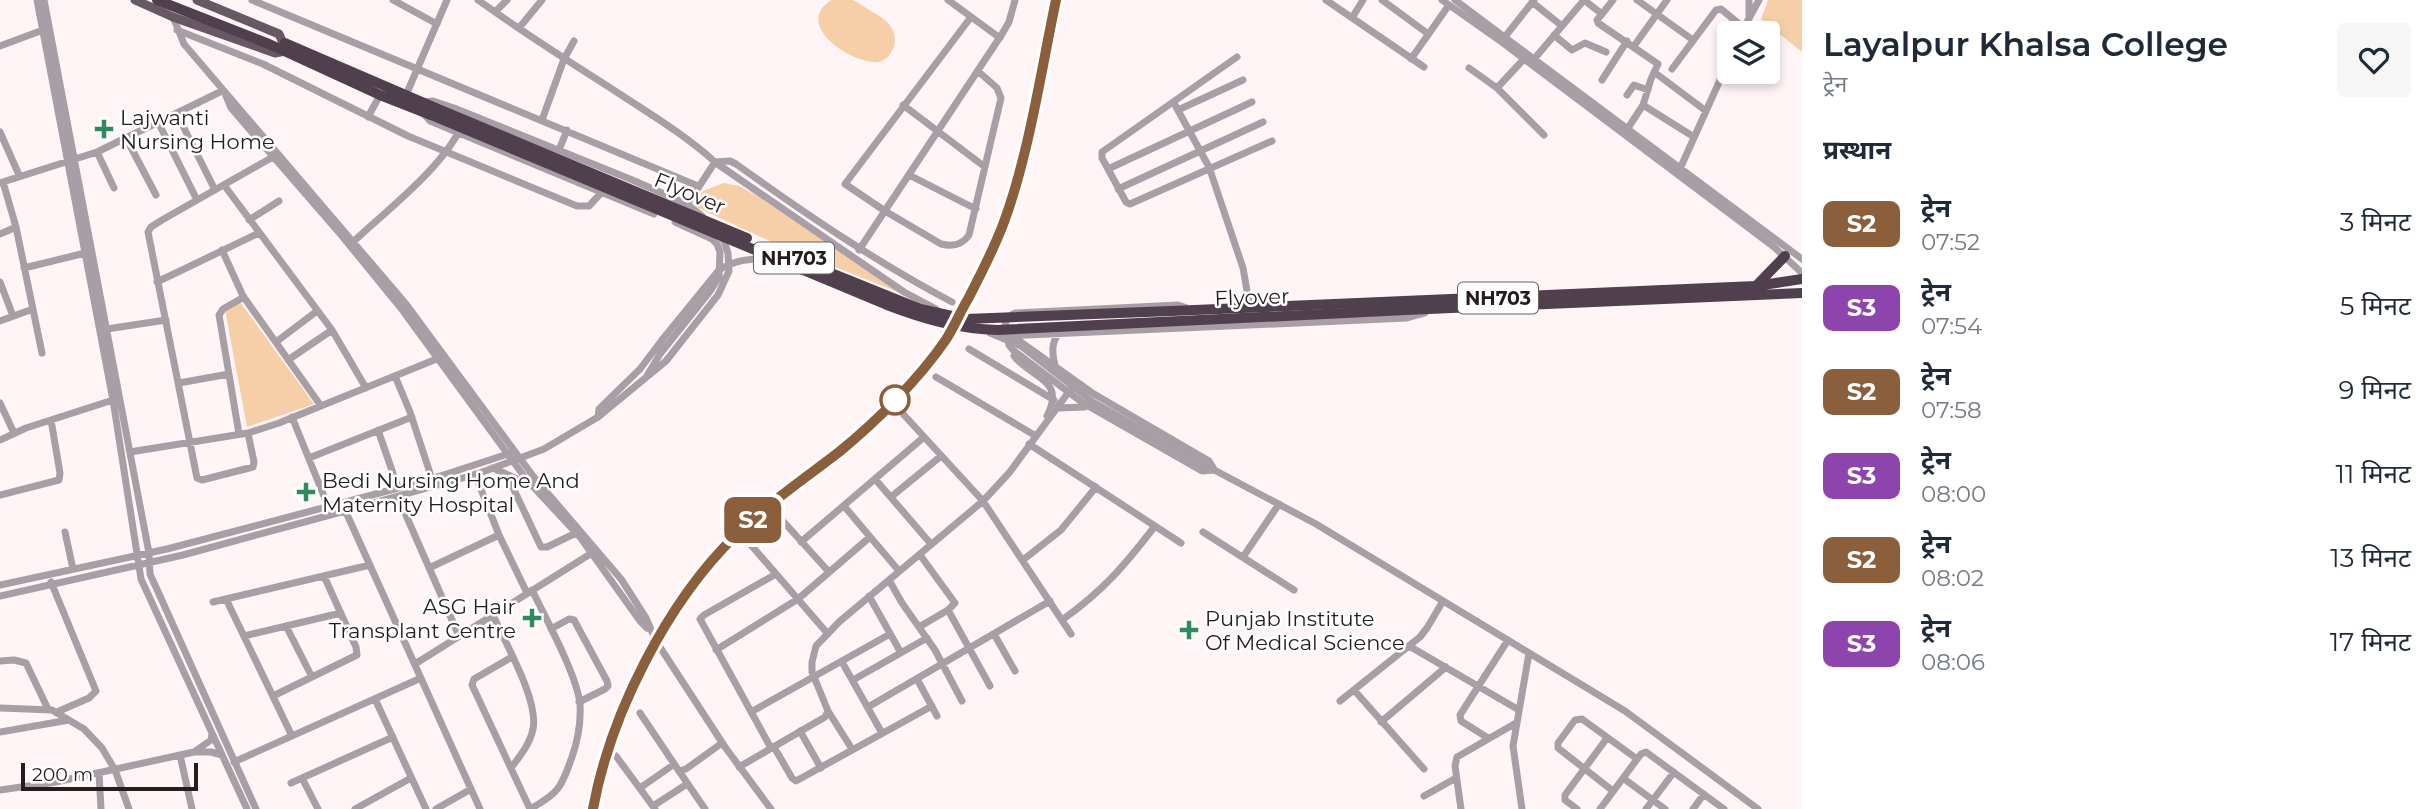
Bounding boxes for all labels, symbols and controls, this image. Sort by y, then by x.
map controls [1717,21,1780,84]
button: layers [1717,21,1780,84]
button: heart [2337,23,2411,97]
text: Layalpur Khalsa College [1823,24,2228,64]
text: ट्रेन [1823,70,1847,98]
place label: Lajwanti Nursing Home [120,105,275,154]
marker: Lajwanti Nursing Home [94,119,114,139]
text: प्रस्थान [1823,134,1891,166]
street label: Flyover [651,167,729,219]
text: ट्रेन [1921,192,1951,224]
text: 3 मिनट [2340,206,2411,238]
text: S2 [1847,209,1876,238]
text: 07:52 [1921,228,1980,256]
road number: NH703 [754,242,834,274]
text: ट्रेन [1921,276,1951,308]
road number: NH703 [1458,282,1538,314]
street label: Flyover [1214,283,1290,311]
text: 5 मिनट [2340,290,2411,322]
text: S3 [1847,293,1876,322]
text: 07:54 [1921,312,1982,340]
text: ट्रेन [1921,360,1951,392]
text: 9 मिनट [2339,374,2411,406]
text: S2 [1847,377,1876,406]
unlabelled marker [880,385,910,415]
text: 07:58 [1921,396,1982,424]
text: ट्रेन [1921,444,1951,476]
text: 11 मिनट [2336,458,2411,490]
text: S3 [1847,461,1876,490]
place label: Bedi Nursing Home And Maternity Hospital [322,468,580,517]
text: 08:00 [1921,480,1986,508]
marker: Bedi Nursing Home And Maternity Hospital [296,482,316,502]
line badge: S2 [722,497,784,543]
text: S2 [738,505,768,534]
text: ट्रेन [1921,528,1951,560]
text: 13 मिनट [2330,542,2411,574]
text: S2 [1847,545,1876,574]
text: 08:02 [1921,564,1984,592]
place label: ASG Hair Transplant Centre [329,594,516,643]
place label: Punjab Institute Of Medical Science [1205,606,1405,655]
marker: ASG Hair Transplant Centre [522,608,542,628]
text: ट्रेन [1921,612,1951,644]
marker: Punjab Institute Of Medical Science [1179,620,1199,640]
text: 17 मिनट [2330,626,2411,658]
text: S3 [1847,629,1876,658]
text: 08:06 [1921,648,1985,676]
scale bar [21,760,198,792]
text: 200 m [32,763,93,786]

